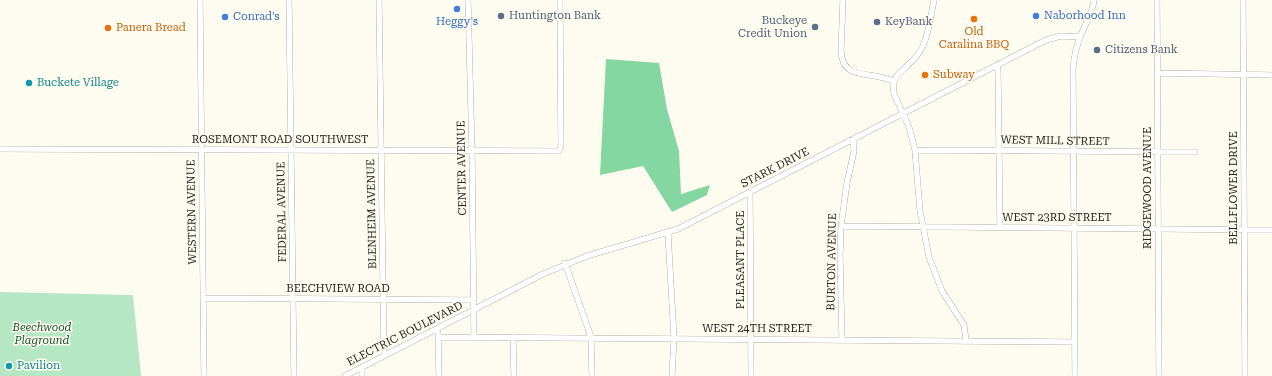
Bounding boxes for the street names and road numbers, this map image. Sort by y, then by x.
street label: CENTER AVENUE [455,120,469,216]
street label: RIDGEWOOD AVENUE [1141,127,1155,249]
street label: BELLFLOWER DRIVE [1227,131,1241,245]
street label: ROSEMONT ROAD SOUTHWEST [192,133,368,147]
street label: WEST MILL STREET [1000,133,1110,149]
street label: STARK DRIVE [739,145,811,191]
street label: WESTERN AVENUE [184,159,200,265]
street label: BLENHEIM AVENUE [364,159,380,269]
street label: FEDERAL AVENUE [275,162,289,262]
street label: PLEASANT PLACE [734,211,748,309]
street label: WEST 23RD STREET [1002,211,1112,225]
street label: BURTON AVENUE [825,213,839,311]
street label: BEECHVIEW ROAD [286,282,390,296]
street label: ELECTRIC BOULEVARD [345,299,465,369]
street label: WEST 24TH STREET [702,322,812,336]

